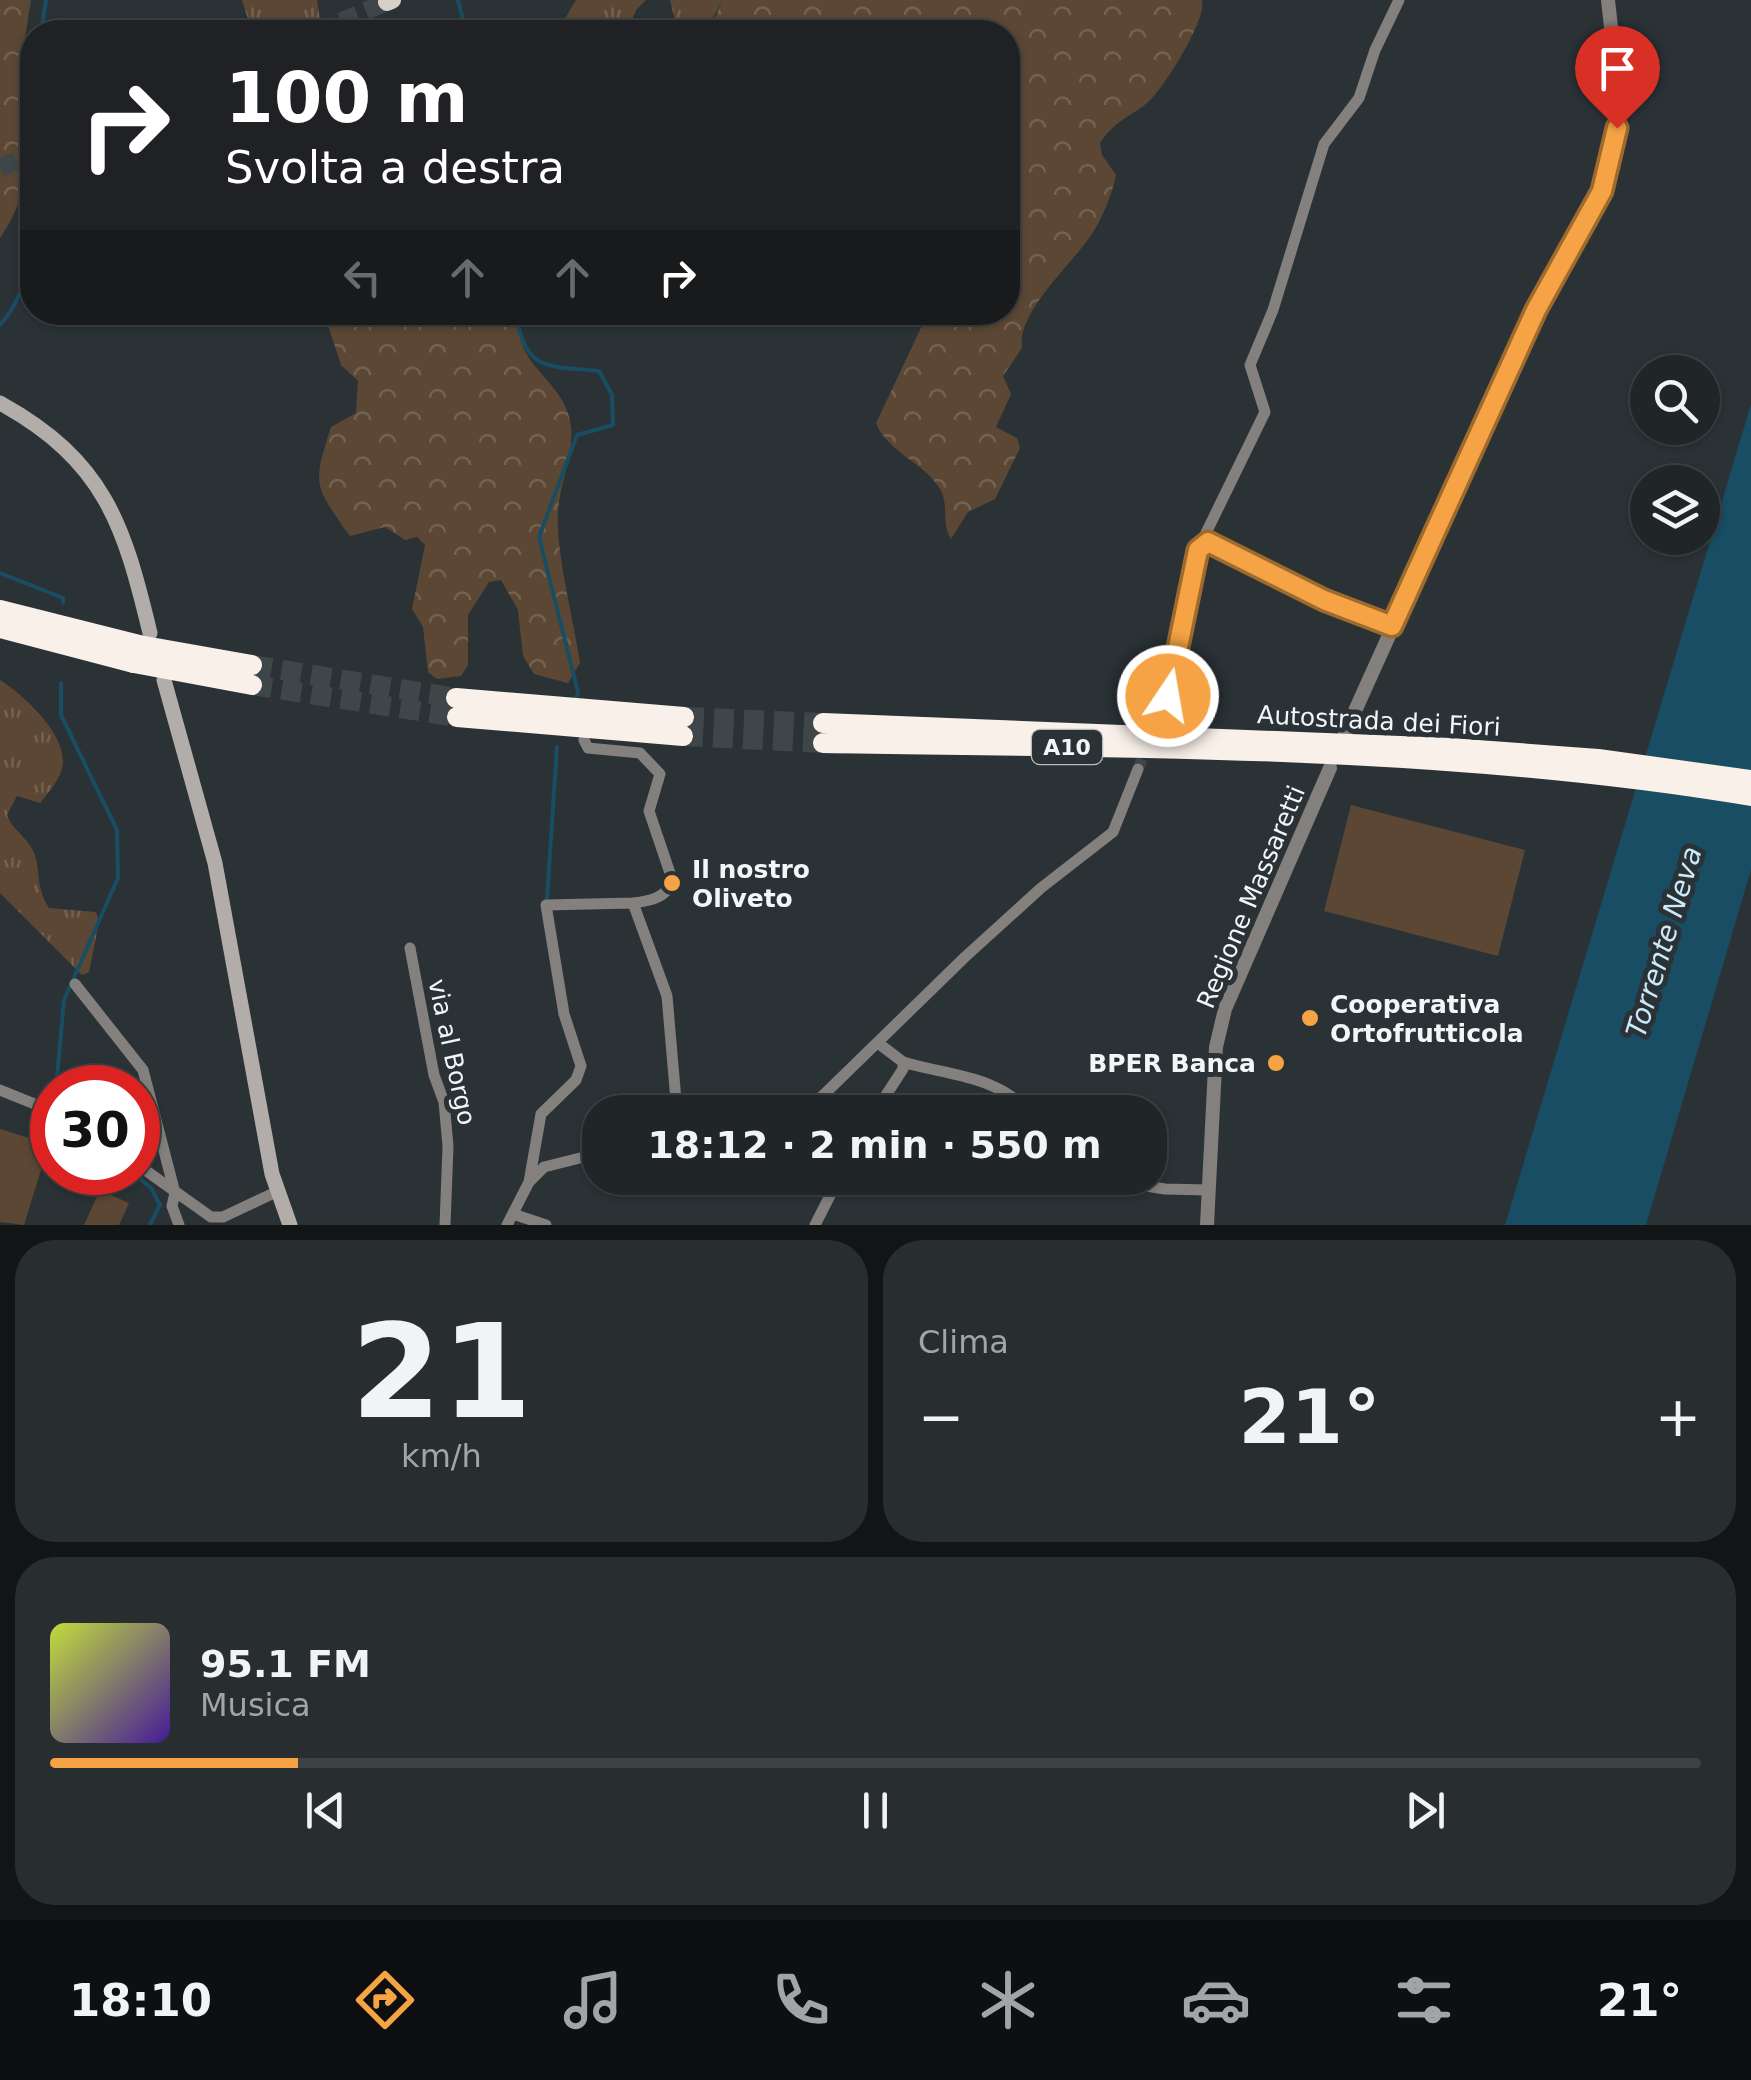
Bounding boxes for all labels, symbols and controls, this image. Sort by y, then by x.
pin [1575,26,1660,129]
icon: arrive [1590,41,1645,96]
text: 100 m [225,57,468,139]
icon: right [60,60,190,190]
text: Svolta a destra [225,141,565,194]
icon: left [335,250,390,305]
icon: ahead [440,250,495,305]
icon: ahead [545,250,600,305]
icon: right [650,250,705,305]
map controls [1630,355,1720,555]
button: search [1630,355,1720,445]
button: layers [1630,465,1720,555]
position arrow [1116,644,1220,748]
street label: Autostrada dei Fiori [1257,700,1501,742]
road number: A10 [1032,730,1102,764]
street label: Regione Massaretti [1191,781,1311,1013]
water label: Torrente Neva [1619,843,1709,1041]
place label: Il nostro Oliveto [692,855,810,913]
marker: Il nostro Oliveto [661,872,683,894]
street label: via al Borgo [422,976,482,1128]
place label: Cooperativa Ortofrutticola [1330,990,1524,1048]
marker: Cooperativa Ortofrutticola [1299,1007,1321,1029]
place label: BPER Banca [1088,1049,1256,1078]
marker: BPER Banca [1265,1052,1287,1074]
speed limit sign: 30 [30,1065,160,1195]
text: 18:12 · 2 min · 550 m [647,1123,1102,1167]
text: 21 [351,1296,532,1448]
text: Clima [918,1323,1009,1361]
text: 21° [1239,1373,1380,1461]
text: − [918,1385,964,1449]
text: + [1655,1385,1701,1449]
text: km/h [401,1437,482,1475]
text: 95.1 FM [200,1642,371,1686]
text: Musica [200,1686,311,1724]
icon: previous [298,1783,353,1838]
icon: pause [848,1783,903,1838]
icon: next [1398,1783,1453,1838]
icon: directions [350,1965,420,2035]
icon: music [558,1965,628,2035]
icon: phone [766,1965,836,2035]
icon: climate [973,1965,1043,2035]
icon: car [1181,1965,1251,2035]
icon: filters [1389,1965,1459,2035]
text: 18:10 [69,1974,212,2027]
text: 21° [1597,1974,1682,2027]

